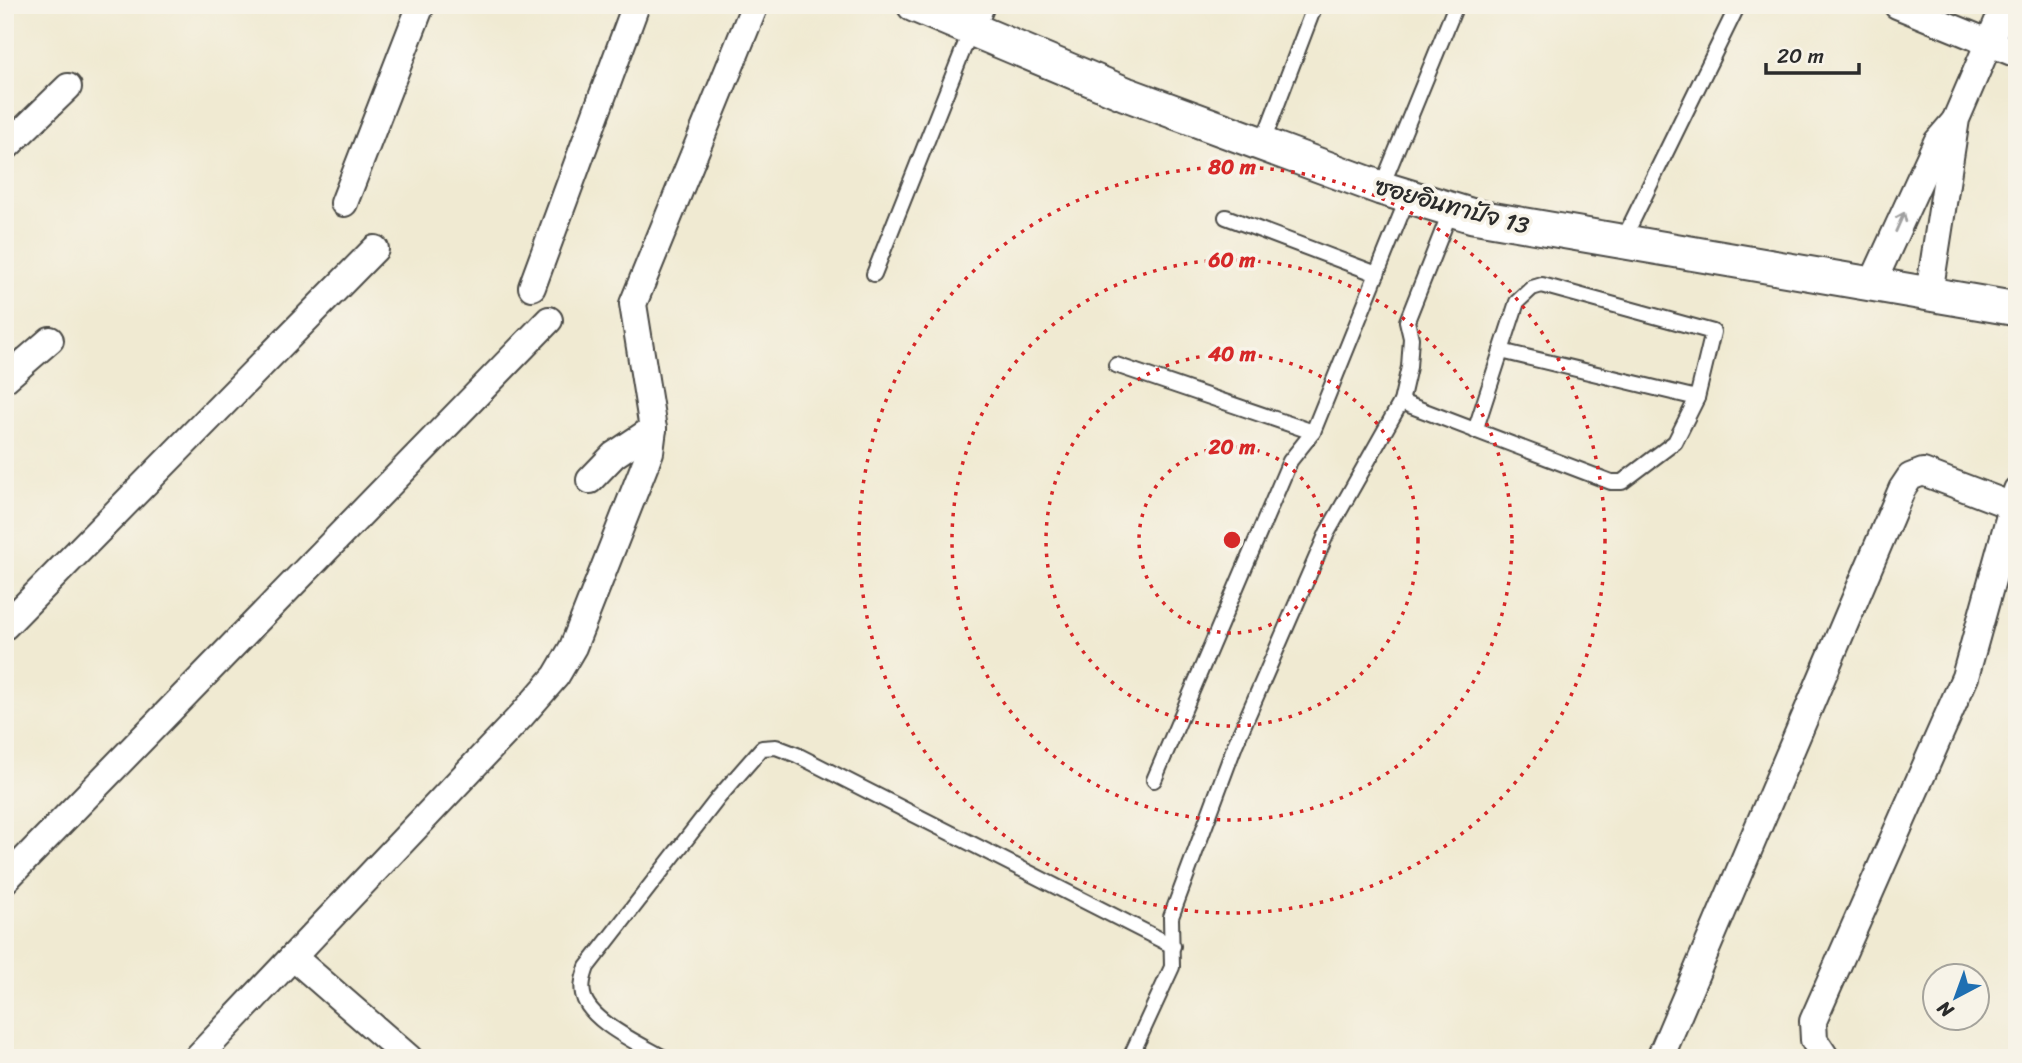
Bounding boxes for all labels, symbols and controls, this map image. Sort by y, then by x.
scale bar [1766,32,1859,76]
text: 20 m [1777,37,1824,75]
text: 80 m [1207,148,1257,186]
street label: ซอยอินทาปัจ 13 [1370,165,1534,247]
one-way arrow [1894,212,1907,233]
text: 60 m [1208,241,1256,279]
text: 40 m [1207,335,1257,373]
text: 20 m [1208,428,1256,466]
centre of rings [1220,528,1244,552]
north arrow [1920,962,1990,1032]
text: N [1929,992,1962,1027]

